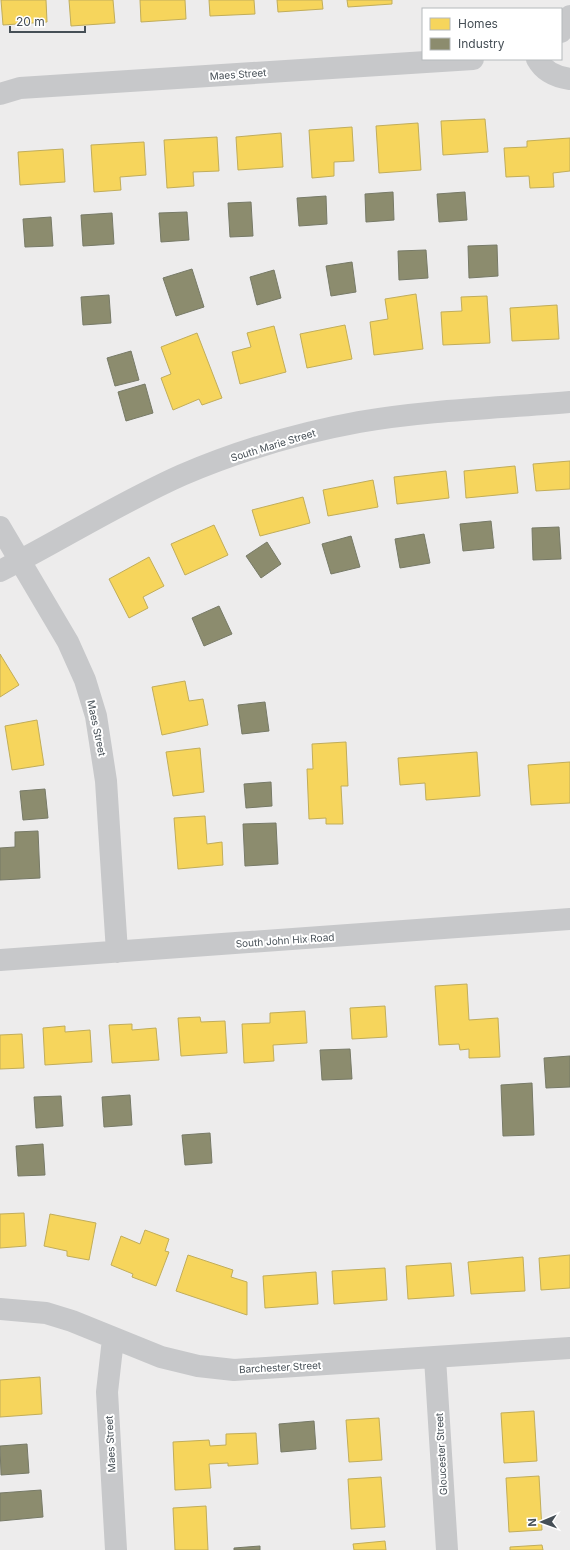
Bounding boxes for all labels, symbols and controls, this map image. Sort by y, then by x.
scale bar [10,8,85,34]
legend [422,8,562,60]
text: 20 m [16,14,45,29]
text: Homes [458,16,498,31]
text: Industry [458,36,505,51]
street label: Maes Street [209,66,267,82]
street label: South Marie Street [229,426,318,464]
street label: Maes Street [85,699,109,758]
street label: South John Hix Road [235,931,335,949]
street label: Barchester Street [239,1359,322,1375]
street label: Gloucester Street [433,1412,449,1495]
street label: Maes Street [102,1415,117,1473]
north arrow [522,1502,562,1542]
text: N [525,1518,539,1527]

